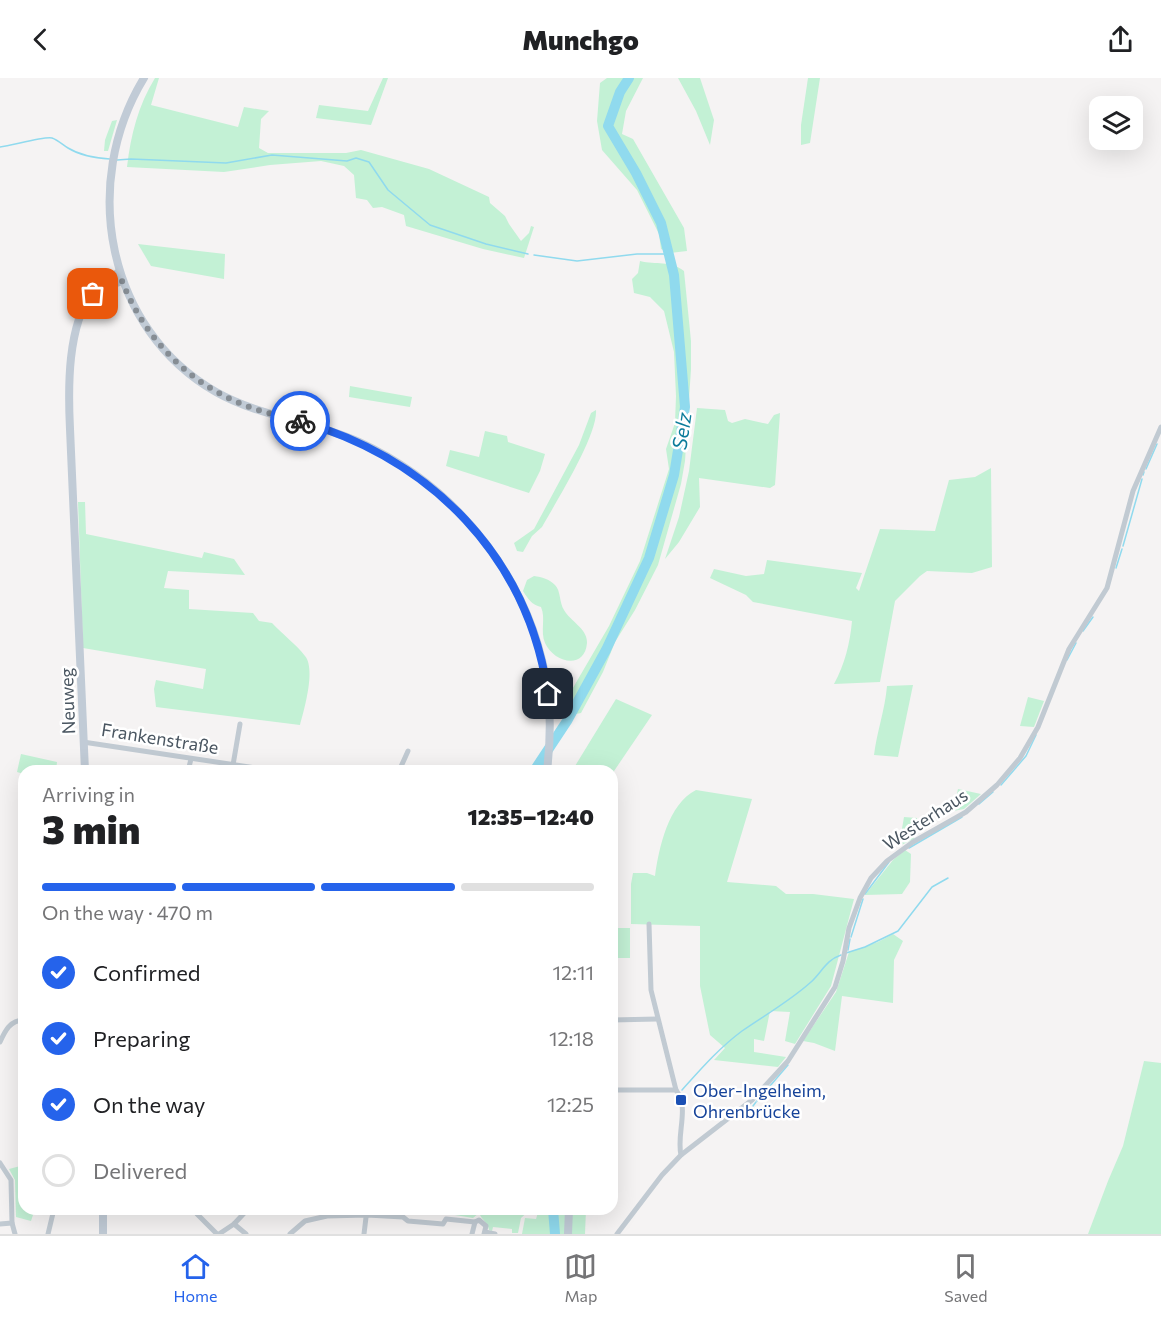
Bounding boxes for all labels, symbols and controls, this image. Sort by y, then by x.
icon: back [24,23,57,56]
text: Munchgo [522,23,639,56]
icon: share [1104,23,1137,56]
map controls [1089,96,1143,150]
button: layers [1089,96,1143,150]
pin [67,268,118,319]
icon: bag [76,277,109,310]
courier [270,391,330,451]
icon: bike [284,405,317,438]
water label: Selz [667,411,695,451]
street label: Neuweg [55,667,79,735]
pin [522,668,573,719]
icon: home [531,677,564,710]
street label: Frankenstraße [100,718,220,758]
text: Arriving in [42,782,135,806]
street label: Westerhaus [878,783,972,855]
text: 12:35–12:40 [468,803,594,830]
text: 3 min [42,804,140,852]
text: On the way · 470 m [42,900,213,924]
icon: check [42,956,75,989]
text: Confirmed [93,959,200,986]
text: 12:11 [553,960,594,984]
icon: check [42,1022,75,1055]
text: Preparing [93,1025,190,1052]
text: 12:18 [549,1026,594,1050]
place label: Ober-Ingelheim, Ohrenbrücke [693,1079,826,1122]
icon: check [42,1088,75,1121]
text: On the way [93,1091,205,1118]
text: 12:25 [547,1092,594,1116]
marker: Ober-Ingelheim, Ohrenbrücke [674,1093,688,1107]
text: Delivered [93,1157,187,1184]
tab: Home [173,1250,217,1305]
tab: Map [564,1250,597,1305]
tab: Saved [944,1250,988,1305]

